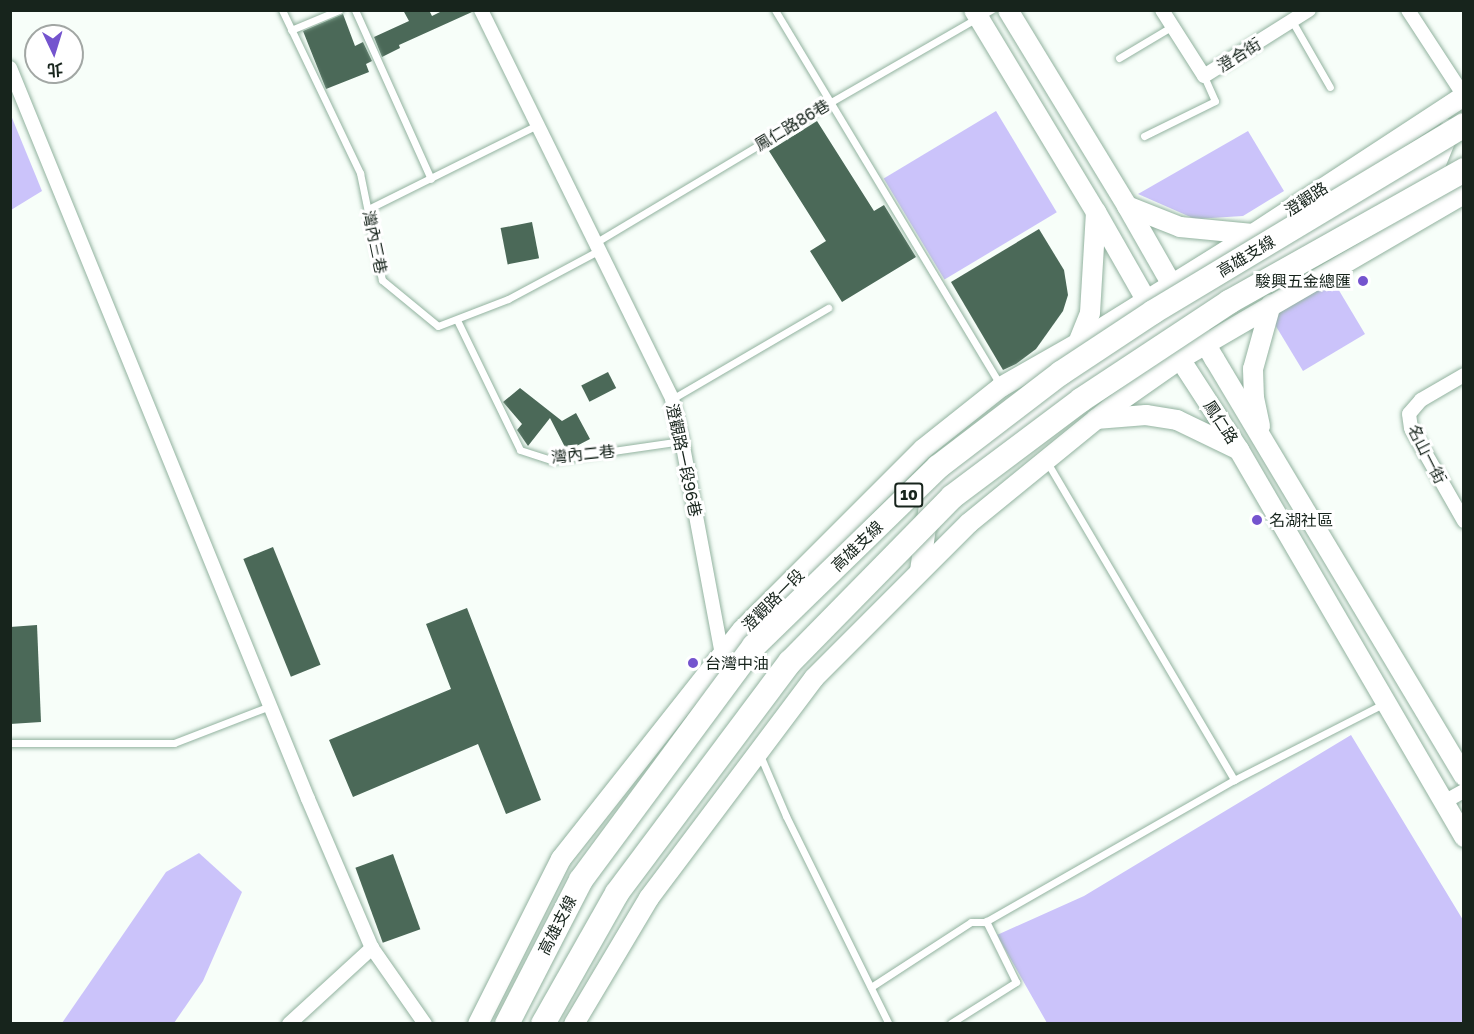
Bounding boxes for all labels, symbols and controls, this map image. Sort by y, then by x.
north arrow [24,24,84,84]
street label: 澄合街 [1214,34,1264,76]
text: 北 [46,59,64,80]
street label: 鳳仁路86巷 [751,95,833,155]
street label: 澄觀路 [1281,178,1331,220]
street label: 灣內三巷 [359,209,391,275]
street label: 高雄支線 [1214,231,1278,281]
place label: 駿興五金總匯 [1255,271,1351,291]
marker: 駿興五金總匯 [1356,274,1370,288]
street label: 鳳仁路 [1200,397,1242,447]
street label: 澄觀路一段96巷 [663,402,705,518]
street label: 名山一街 [1404,421,1450,487]
street label: 灣內二巷 [550,441,616,467]
road number: 10 [894,483,924,507]
place label: 名湖社區 [1269,510,1333,530]
marker: 名湖社區 [1250,513,1264,527]
street label: 高雄支線 [827,517,887,575]
street label: 澄觀路一段 [738,565,808,635]
place label: 台灣中油 [705,653,769,673]
marker: 台灣中油 [686,656,700,670]
street label: 高雄支線 [534,892,580,958]

